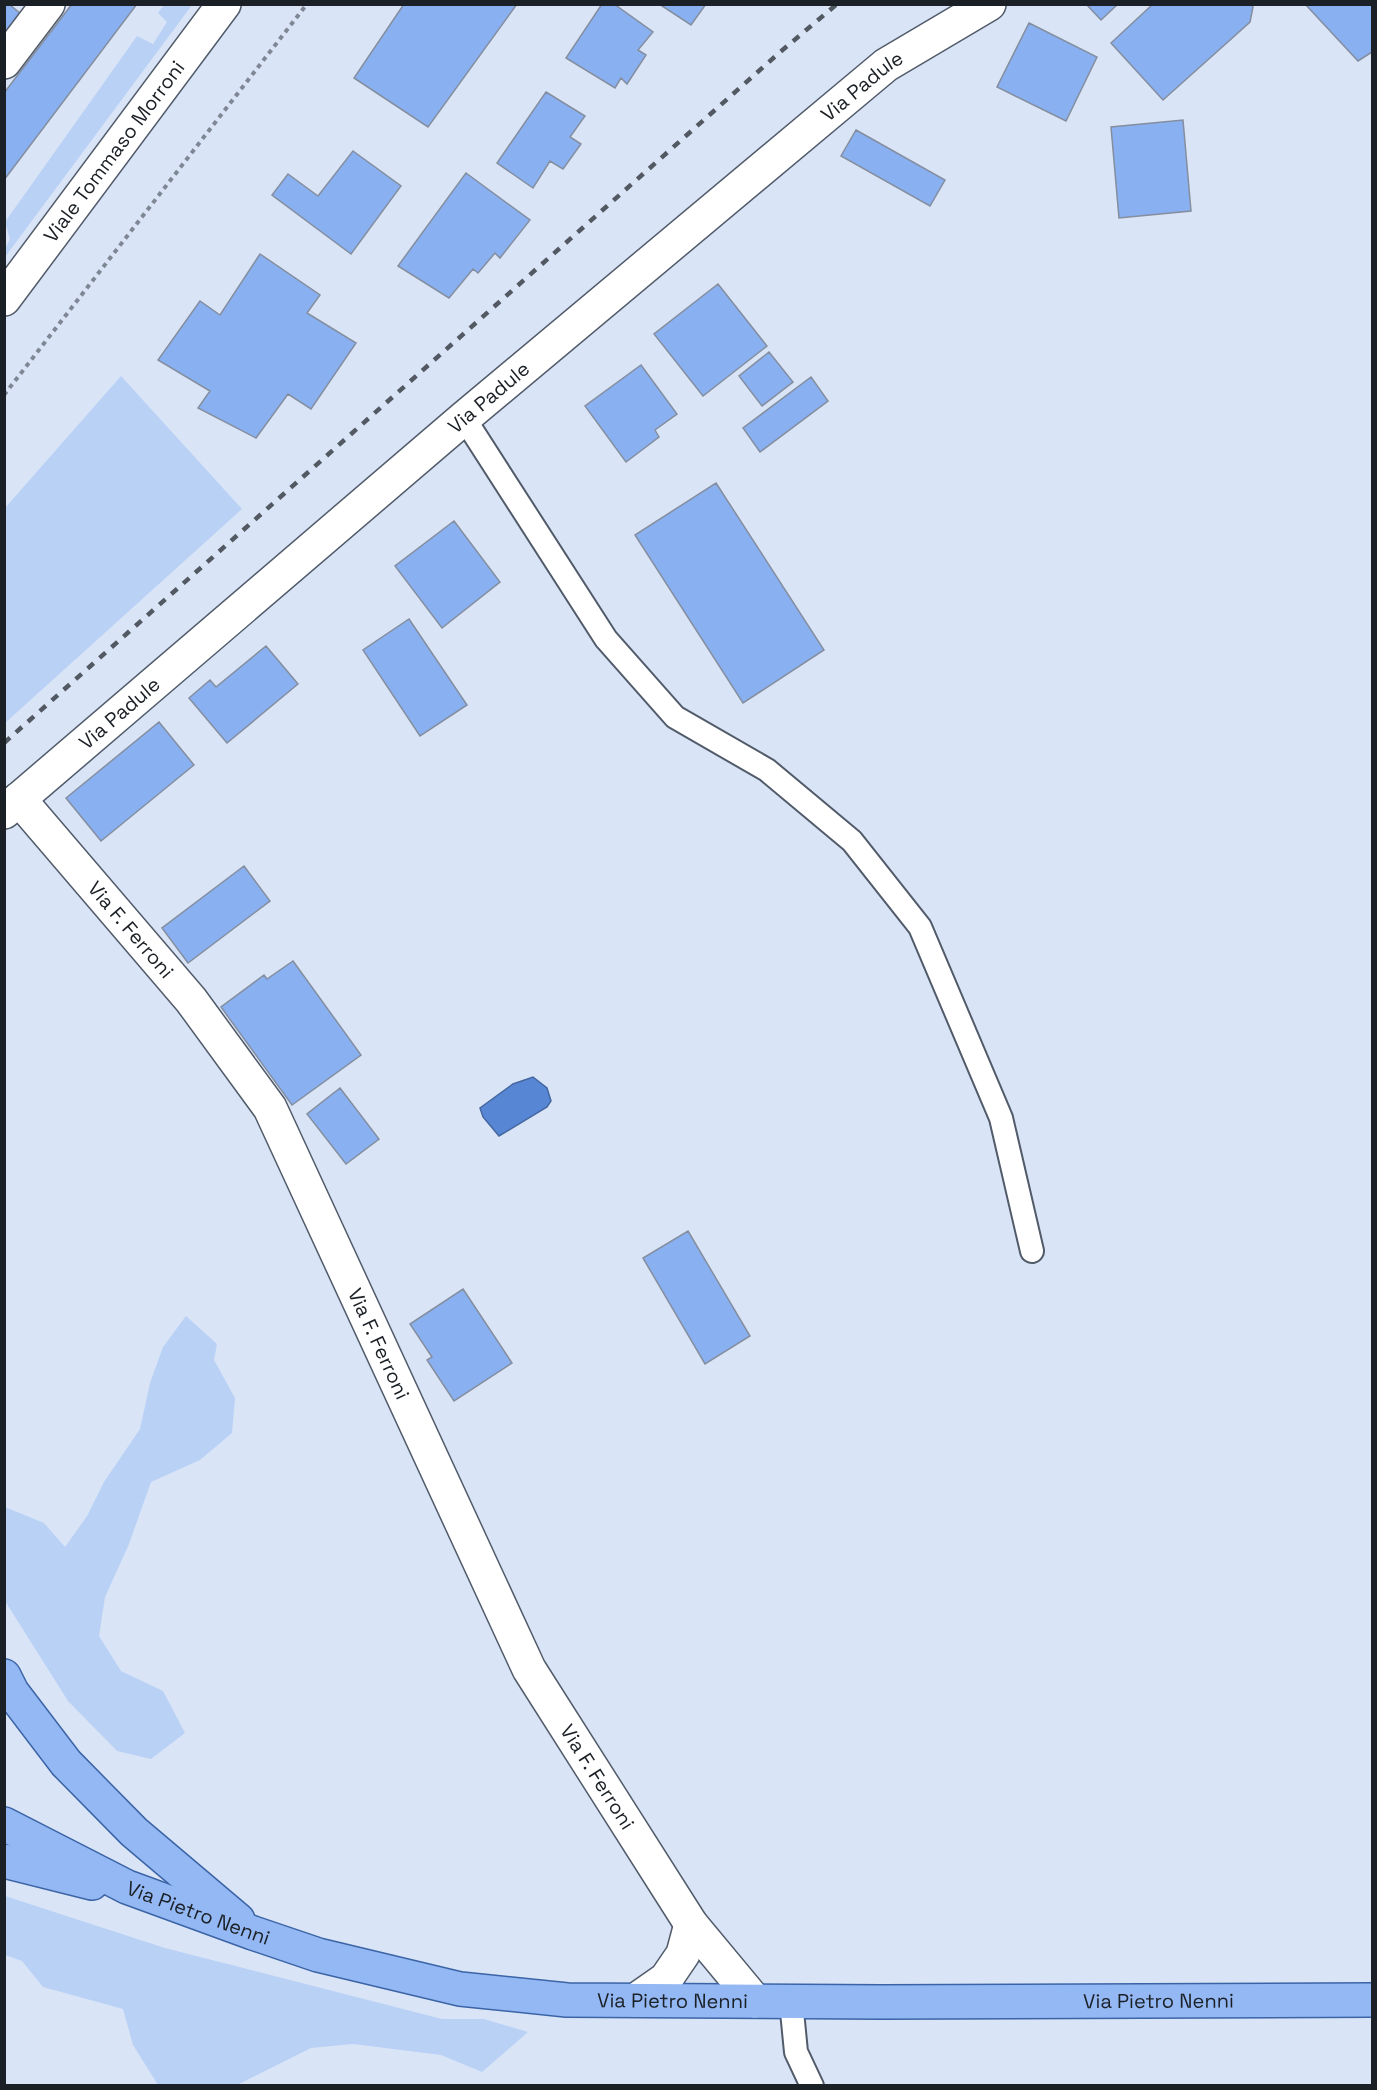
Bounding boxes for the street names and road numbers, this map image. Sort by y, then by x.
street label: Via Padule [815,45,908,127]
street label: Viale Tommaso Morroni [38,55,190,248]
street label: Via Padule [443,356,535,439]
street label: Via Padule [73,671,165,755]
street label: Via F. Ferroni [82,876,180,984]
street label: Via F. Ferroni [342,1284,416,1403]
street label: Via F. Ferroni [554,1719,641,1834]
street label: Via Pietro Nenni [123,1875,273,1951]
street label: Via Pietro Nenni [597,1987,748,2014]
street label: Via Pietro Nenni [1083,1988,1234,2014]

